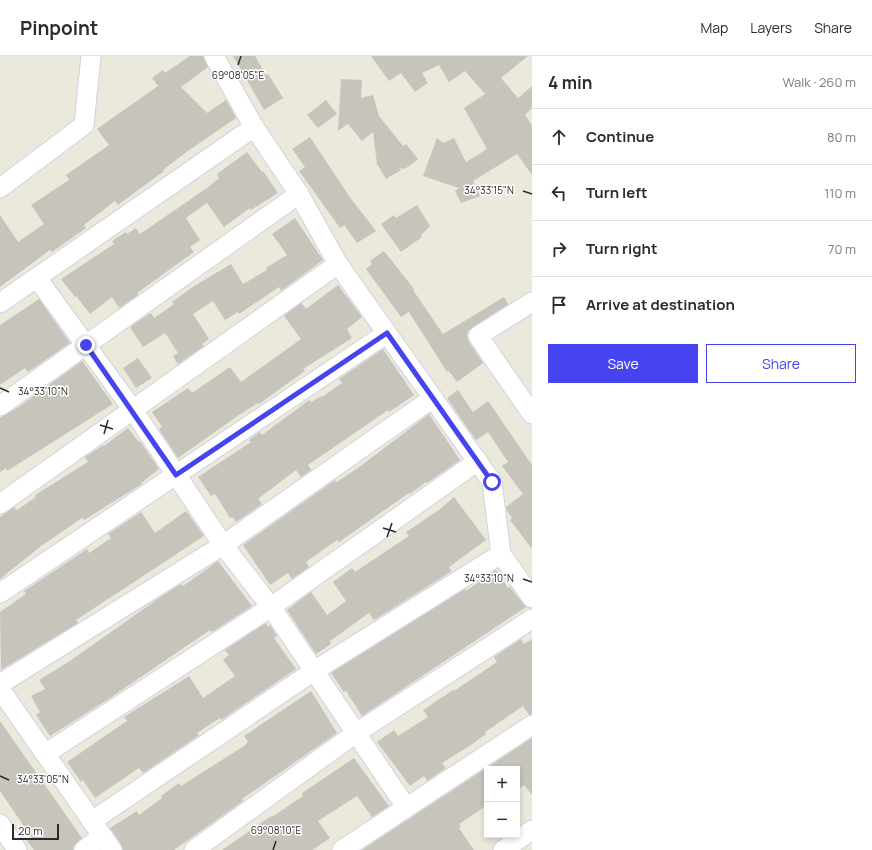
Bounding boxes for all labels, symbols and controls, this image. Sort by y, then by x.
text: Pinpoint [20,15,98,41]
text: Map [700,18,728,37]
text: Layers [750,18,792,37]
text: Share [814,18,852,37]
text: 69°08'05"E [212,68,264,82]
text: 4 min [548,71,592,94]
text: Walk · 260 m [783,73,856,91]
icon: ahead [548,126,570,148]
text: Continue [586,126,654,147]
text: 80 m [827,128,856,146]
icon: left [548,182,570,204]
text: Turn left [586,182,648,203]
text: 34°33'15"N [464,183,514,197]
text: 110 m [824,184,856,202]
icon: right [548,238,570,260]
text: Turn right [586,238,657,259]
text: 70 m [828,240,856,258]
icon: arrive [548,294,570,316]
text: Arrive at destination [586,294,735,315]
route end [77,336,95,354]
button: Save [548,344,698,383]
button: Share [706,344,856,383]
text: 34°33'10"N [18,384,68,398]
route start [483,473,501,491]
text: 34°33'10"N [464,571,514,585]
map controls [484,766,520,838]
button: + [484,766,520,802]
text: 34°33'05"N [17,772,69,786]
button: − [484,802,520,838]
scale bar [12,822,59,841]
text: 20 m [18,823,43,838]
text: 69°08'10"E [251,823,302,837]

